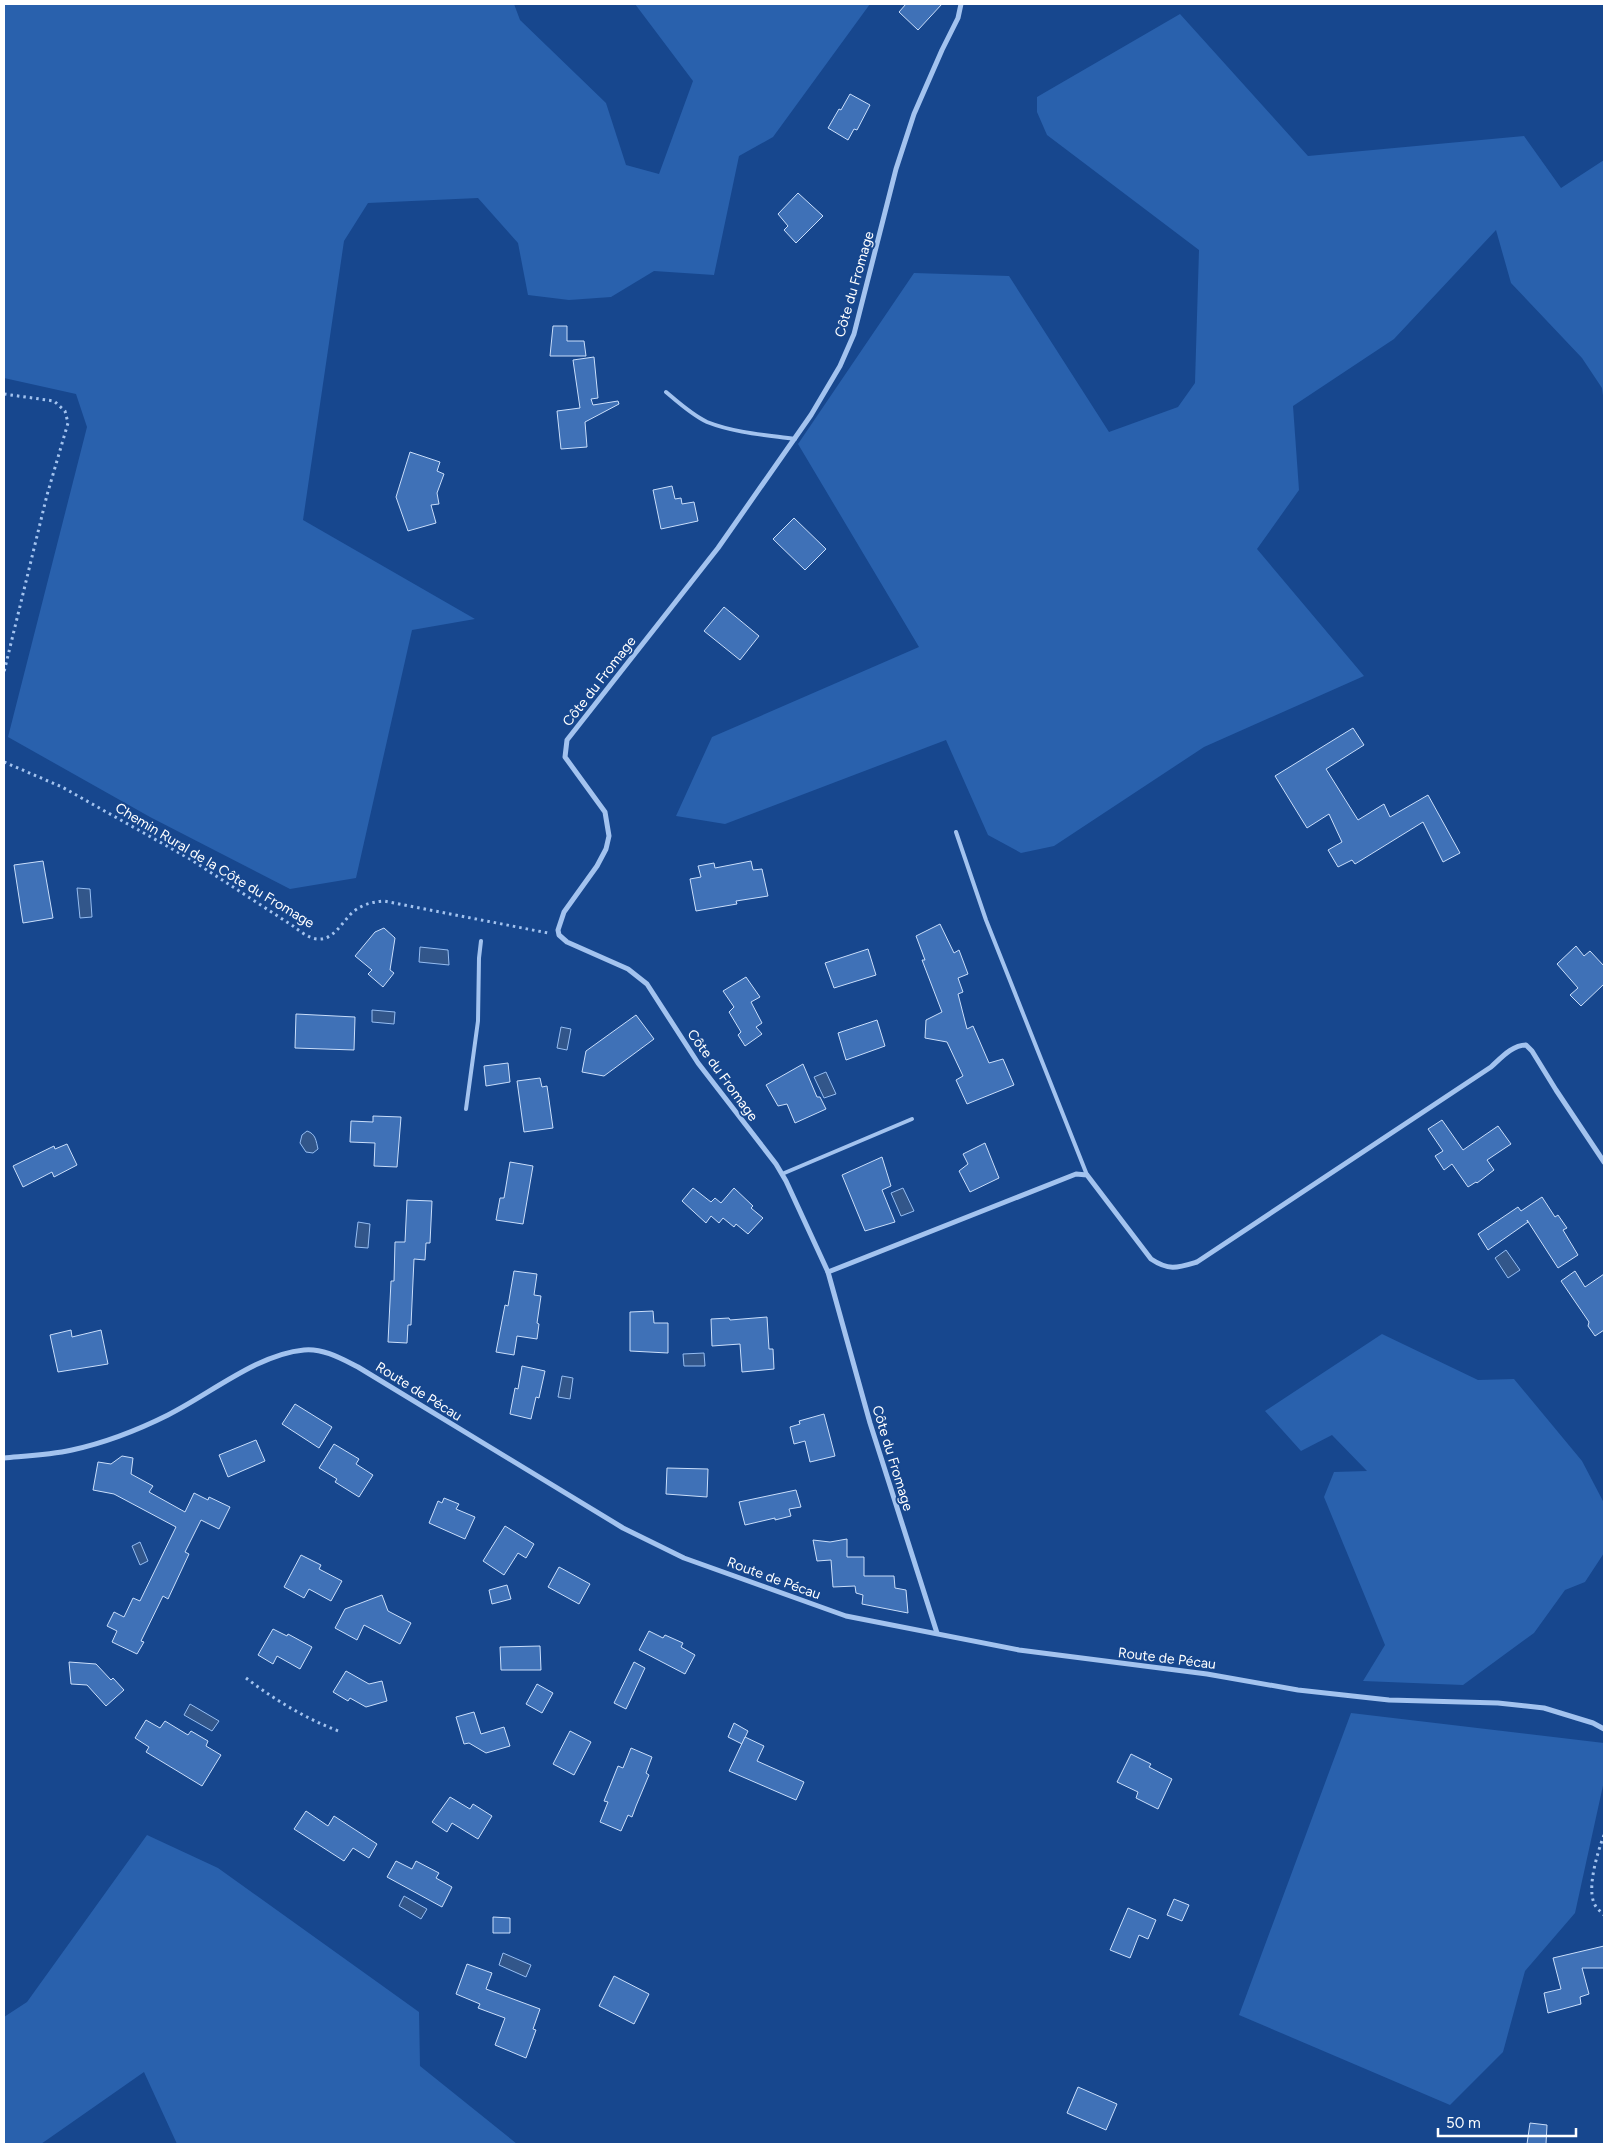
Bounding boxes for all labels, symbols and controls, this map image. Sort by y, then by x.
street label: Côte du Fromage [831,229,878,339]
street label: Côte du Fromage [559,633,640,730]
street label: Chemin Rural de la Côte du Fromage [112,799,318,932]
street label: Côte du Fromage [684,1026,762,1125]
street label: Route de Pécau [372,1358,465,1425]
street label: Côte du Fromage [868,1403,917,1513]
street label: Route de Pécau [725,1554,823,1603]
street label: Route de Pécau [1117,1644,1217,1673]
scale bar [1438,2106,1576,2138]
text: 50 m [1446,2114,1481,2132]

